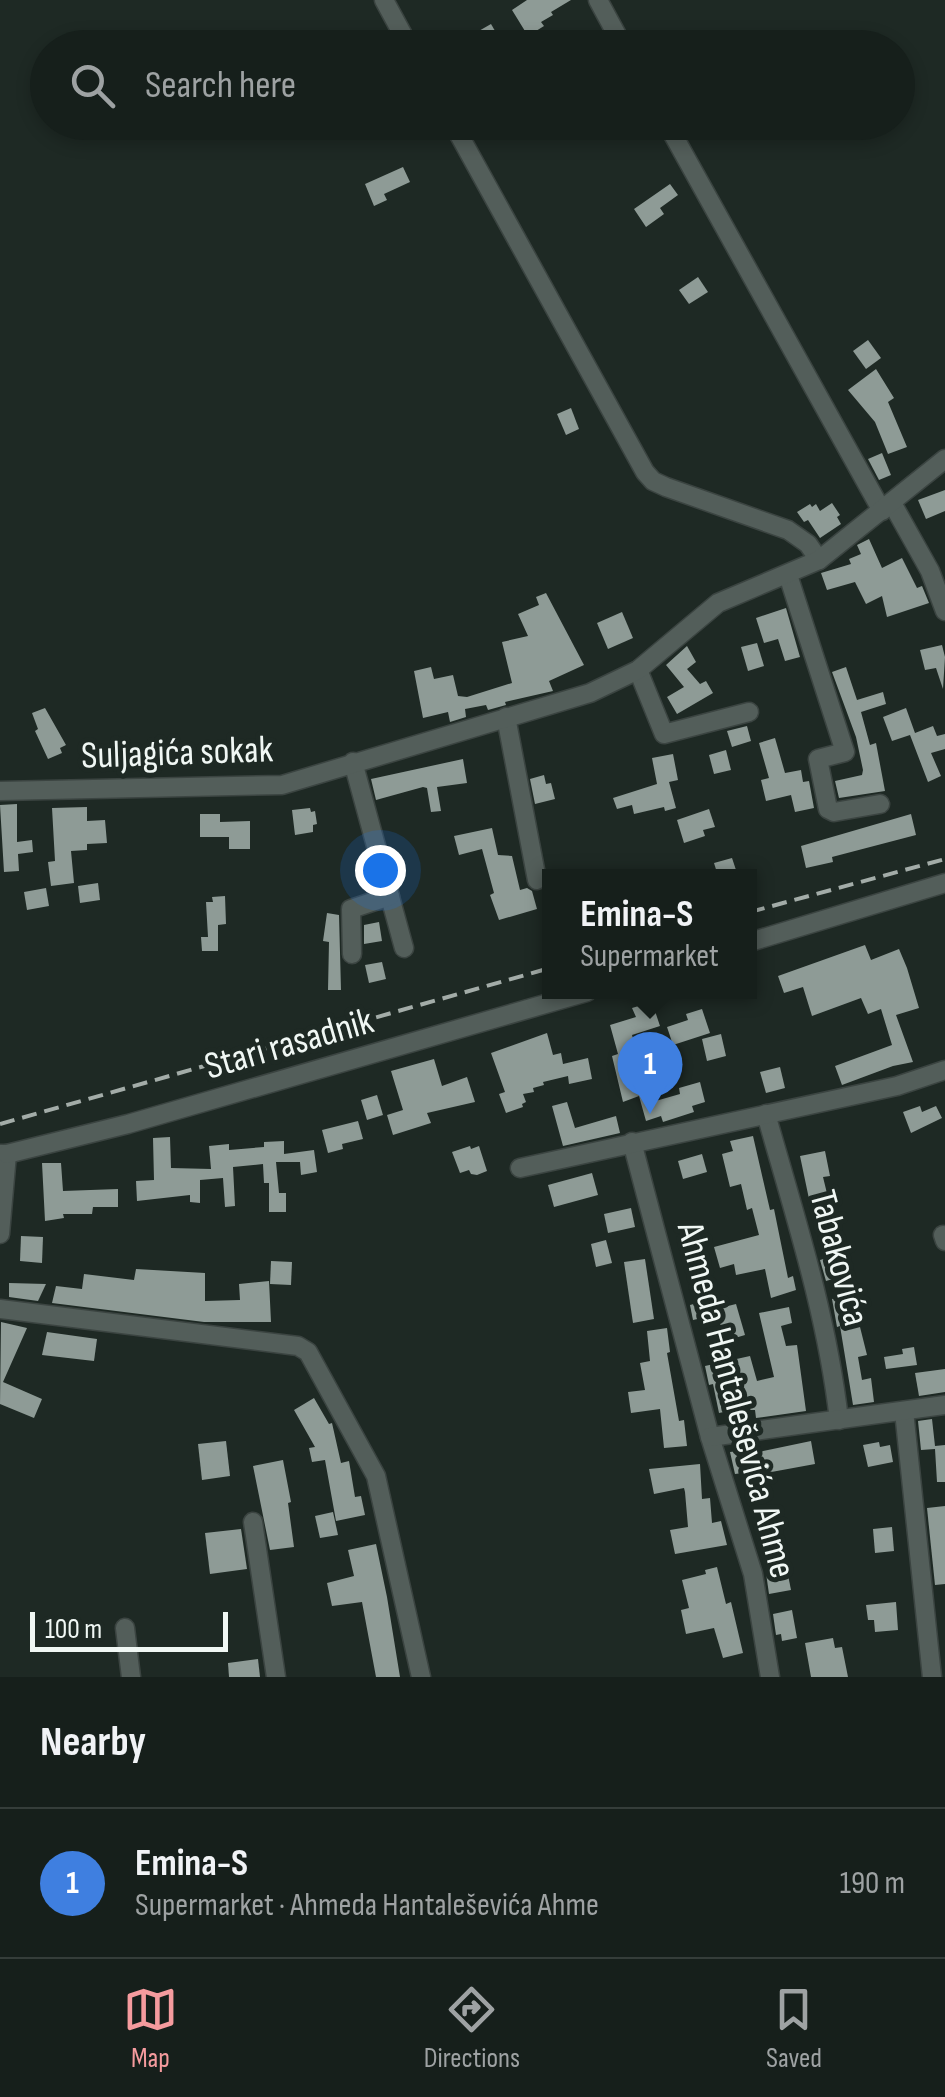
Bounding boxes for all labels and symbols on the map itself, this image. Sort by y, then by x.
street label: Suljagića sokak [80,727,274,779]
your location [355,845,406,896]
street label: Stari rasadnik [200,998,379,1089]
pin: 1 [618,1032,682,1114]
street label: Tabakovića [799,1185,879,1331]
street label: Ahmeda Hantaleševića Ahme [667,1216,805,1583]
scale bar [30,1607,228,1652]

